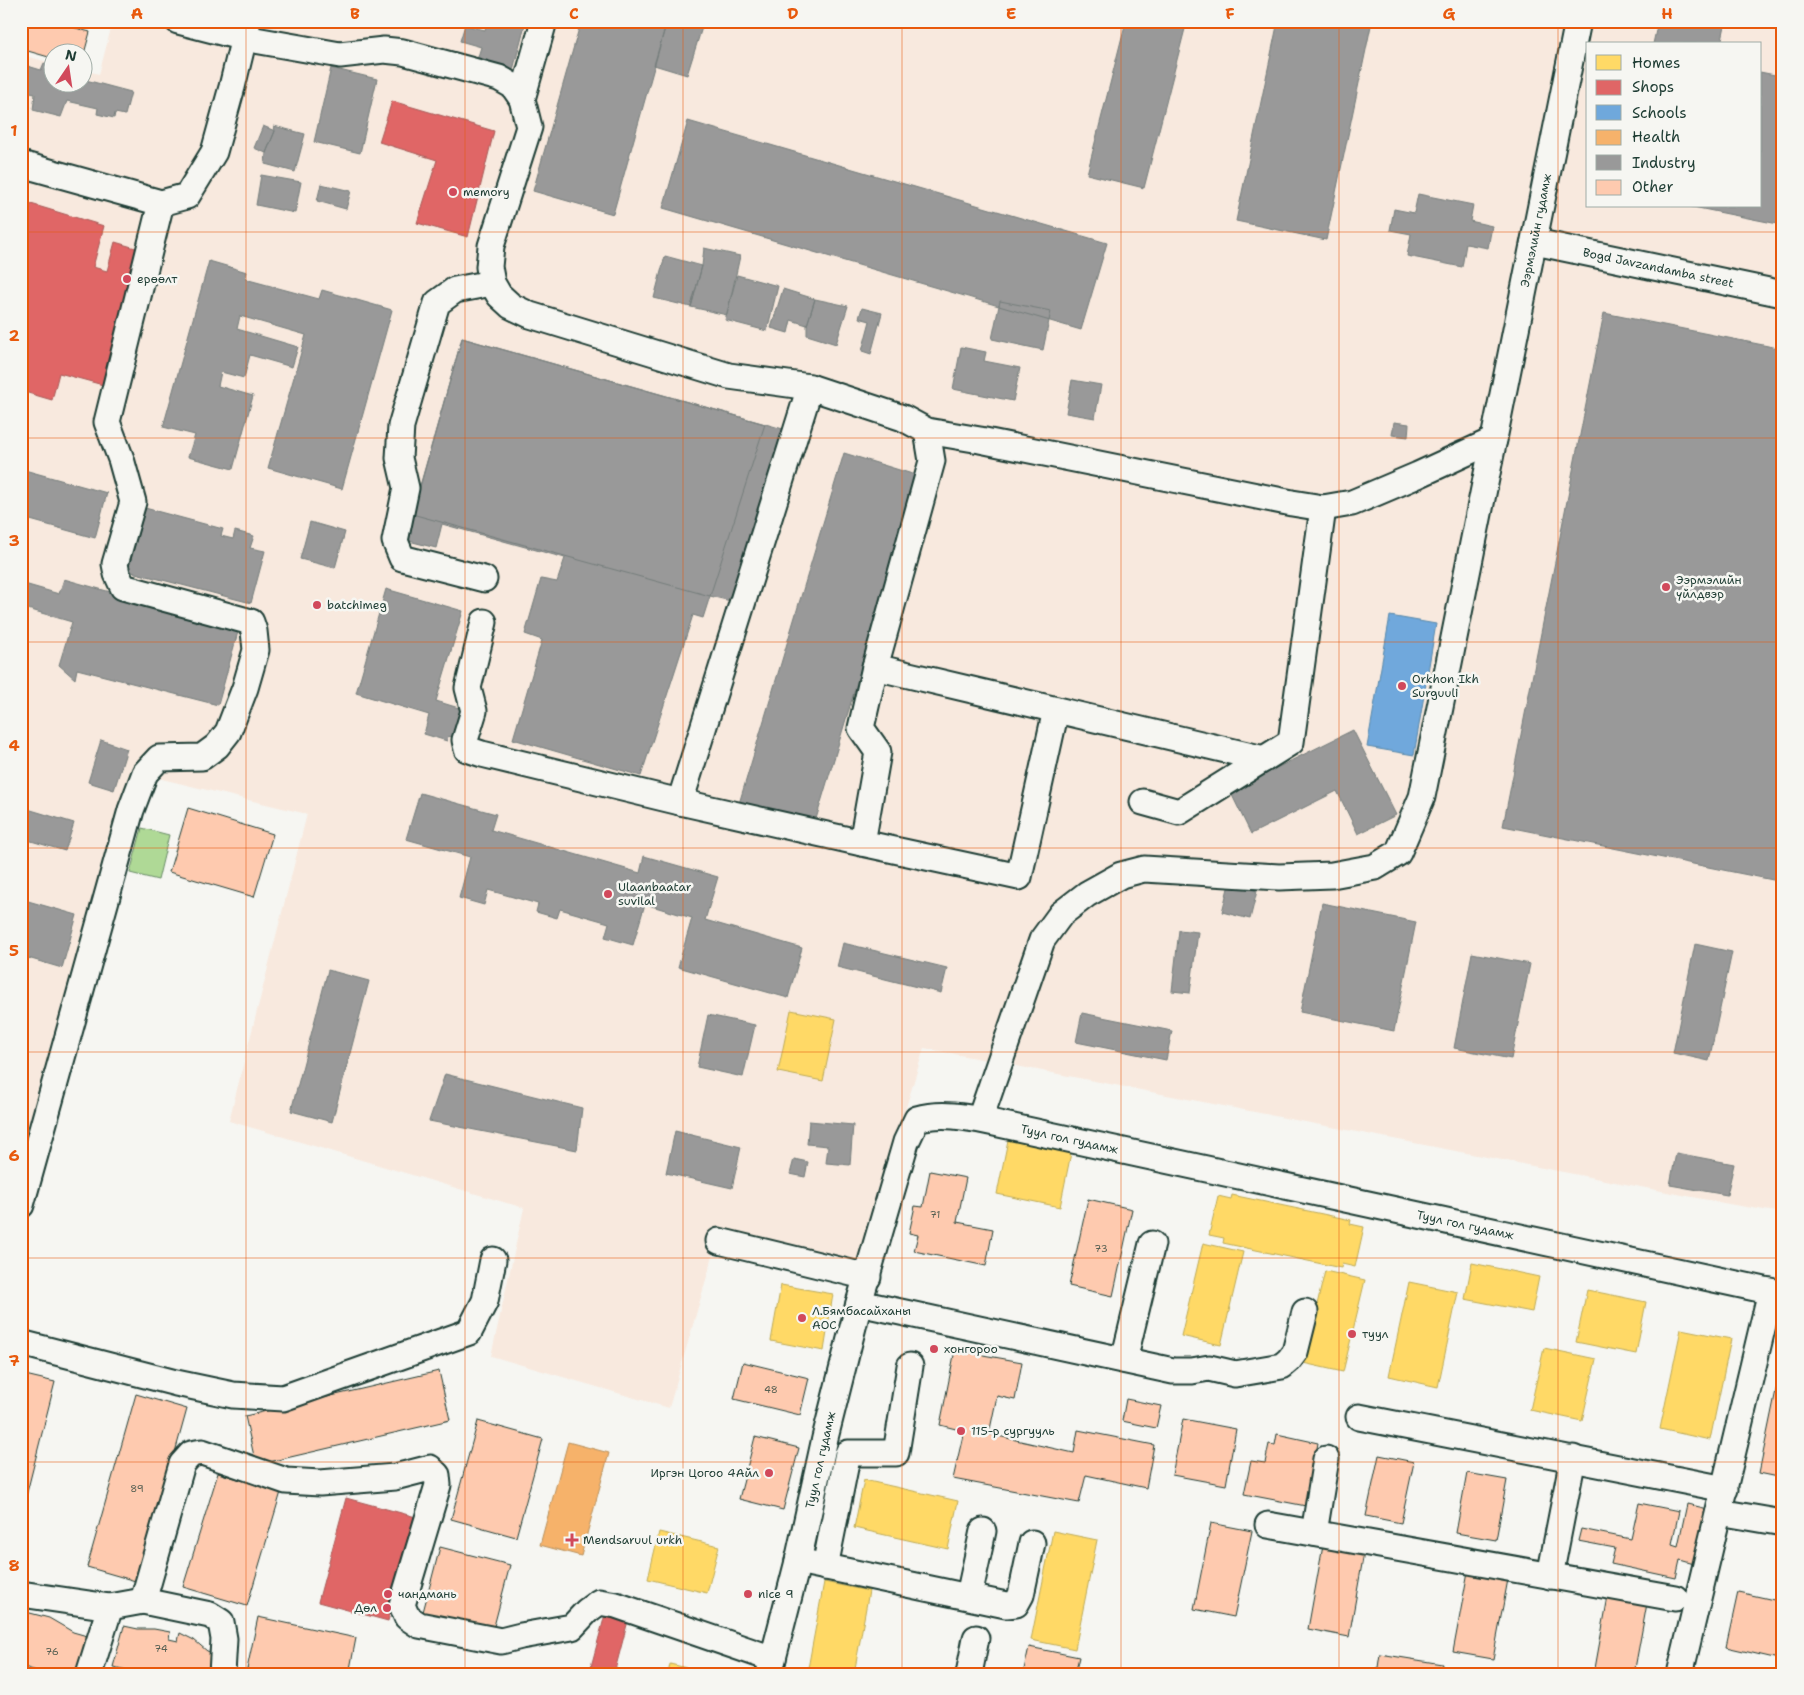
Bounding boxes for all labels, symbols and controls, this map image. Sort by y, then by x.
text: A [131,3,143,24]
text: B [350,3,360,24]
text: C [569,3,579,24]
text: D [787,3,799,24]
text: E [1006,3,1016,24]
text: F [1225,3,1235,24]
text: G [1443,3,1456,24]
text: H [1661,3,1673,24]
north arrow [42,42,92,92]
legend [1586,42,1762,208]
text: N [63,45,78,65]
text: Homes [1632,53,1680,73]
text: Shops [1632,77,1674,97]
text: Schools [1632,103,1687,123]
text: 1 [10,120,18,141]
text: Health [1632,127,1680,147]
text: Industry [1632,153,1696,173]
street label: Ээрмэлийн гудамж [1517,172,1555,288]
text: Other [1632,177,1674,197]
place label: memory [463,184,510,200]
marker: memory [447,186,459,198]
street label: Bogd Javzandamba street [1581,244,1735,291]
place label: ерөөлт [137,271,178,287]
marker: ерөөлт [121,273,133,285]
text: 2 [8,325,20,346]
text: 3 [8,530,20,551]
place label: Ээрмэлийн үйлдвэр [1676,572,1742,602]
marker: Ээрмэлийн үйлдвэр [1660,581,1672,593]
place label: batchimeg [327,597,387,613]
marker: batchimeg [311,599,323,611]
place label: Orkhon Ikh Surguuli [1412,671,1479,701]
marker: Orkhon Ikh Surguuli [1396,680,1408,692]
text: 4 [8,735,20,756]
place label: Ulaanbaatar suvilal [618,879,692,909]
marker: Ulaanbaatar suvilal [602,888,614,900]
text: 5 [9,940,19,961]
street label: Туул гол гудамж [1019,1121,1119,1158]
text: 6 [8,1145,20,1166]
street label: Туул гол гудамж [1415,1207,1515,1243]
house number: 71 [930,1208,940,1221]
house number: 73 [1094,1242,1108,1255]
place label: Л.Бямбасайханы АОС [812,1303,911,1333]
marker: Л.Бямбасайханы АОС [796,1312,808,1324]
place label: туул [1362,1326,1389,1342]
marker: туул [1346,1328,1358,1340]
place label: хонгороо [944,1341,998,1357]
marker: хонгороо [928,1343,940,1355]
text: 7 [8,1350,20,1371]
house number: 48 [764,1383,778,1396]
street label: Туул гол гудамж [802,1410,839,1510]
place label: 115-р сургууль [971,1423,1055,1439]
marker: 115-р сургууль [955,1425,967,1437]
place label: Иргэн Цогоо 4Айл [651,1465,759,1481]
marker: Иргэн Цогоо 4Айл [763,1467,775,1479]
house number: 89 [130,1482,144,1495]
place label: Mendsaruul urkh [583,1532,682,1548]
marker: Mendsaruul urkh [565,1533,579,1547]
text: 8 [8,1555,20,1576]
place label: чандмань [398,1586,457,1602]
place label: nice 9 [758,1586,794,1602]
marker: чандмань [382,1588,394,1600]
marker: nice 9 [742,1588,754,1600]
place label: Дөл [354,1600,377,1616]
marker: Дөл [381,1602,393,1614]
house number: 74 [154,1642,168,1655]
house number: 76 [45,1645,59,1658]

